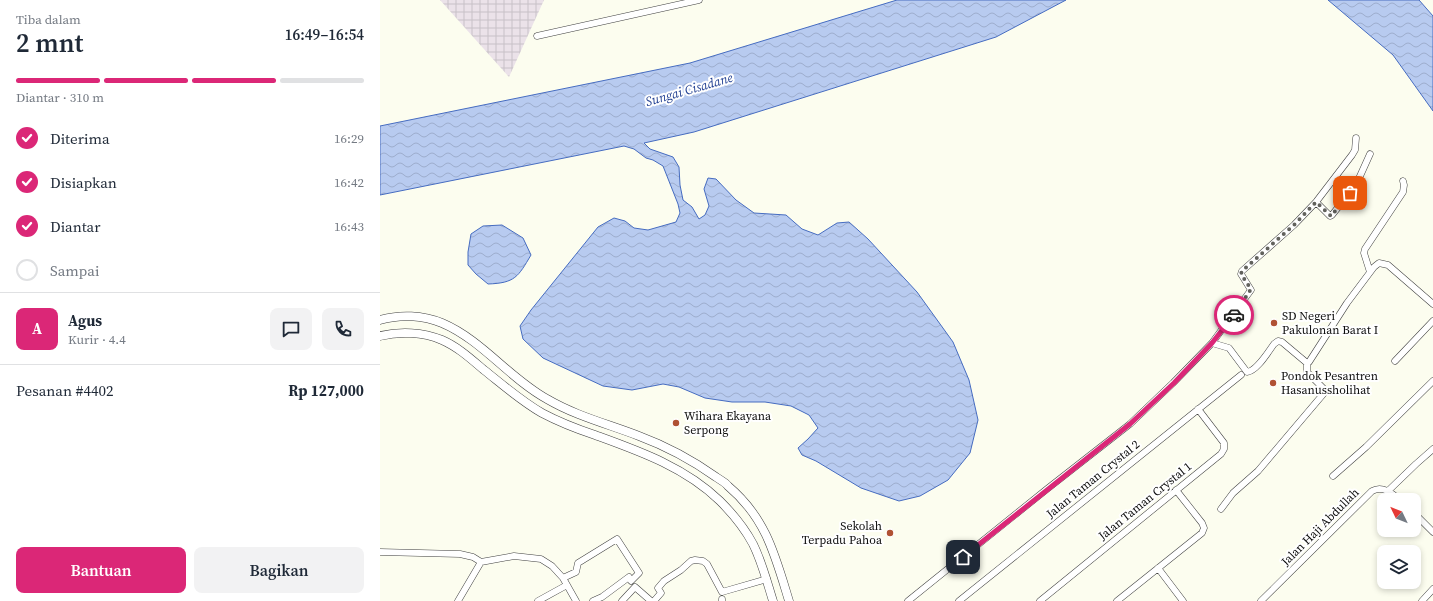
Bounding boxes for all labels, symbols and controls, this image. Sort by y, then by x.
text: Tiba dalam [16,11,81,28]
text: 16:49–16:54 [285,24,364,45]
text: 2 mnt [16,25,83,61]
water label: Sungai Cisadane [643,69,735,110]
text: Diantar · 310 m [16,89,104,106]
icon: check [16,127,38,149]
text: Diterima [50,128,110,149]
text: 16:29 [334,130,364,147]
icon: check [16,171,38,193]
text: Disiapkan [50,172,117,193]
text: 16:42 [334,174,364,191]
pin [1333,176,1367,210]
icon: bag [1339,182,1361,204]
icon: check [16,215,38,237]
text: Diantar [50,216,100,237]
text: 16:43 [334,218,364,235]
text: Sampai [50,260,99,281]
courier [1214,295,1254,335]
icon: car [1223,304,1245,326]
button: chat [270,308,312,350]
button: phone [322,308,364,350]
place label: SD Negeri Pakulonan Barat I [1282,308,1378,338]
text: Agus [68,310,102,331]
text: A [32,318,42,339]
marker: SD Negeri Pakulonan Barat I [1269,318,1279,328]
text: Kurir · 4.4 [68,331,126,348]
place label: Pondok Pesantren Hasanussholihat [1281,368,1378,398]
marker: Pondok Pesantren Hasanussholihat [1268,378,1278,388]
text: Pesanan #4402 [16,380,113,401]
text: Rp 127,000 [288,380,364,401]
place label: Wihara Ekayana Serpong [684,408,772,438]
marker: Wihara Ekayana Serpong [671,418,681,428]
street label: Jalan Taman Crystal 2 [1042,436,1143,522]
street label: Jalan Taman Crystal 1 [1094,458,1195,544]
street label: Jalan Haji Abdullah [1277,485,1362,570]
north arrow [1377,493,1421,537]
map controls [1377,493,1421,589]
place label: Sekolah Terpadu Pahoa [802,518,883,548]
marker: Sekolah Terpadu Pahoa [885,528,895,538]
pin [946,540,980,574]
button: layers [1377,545,1421,589]
icon: home [952,546,974,568]
button: Bantuan [16,547,186,593]
button: Bagikan [194,547,364,593]

